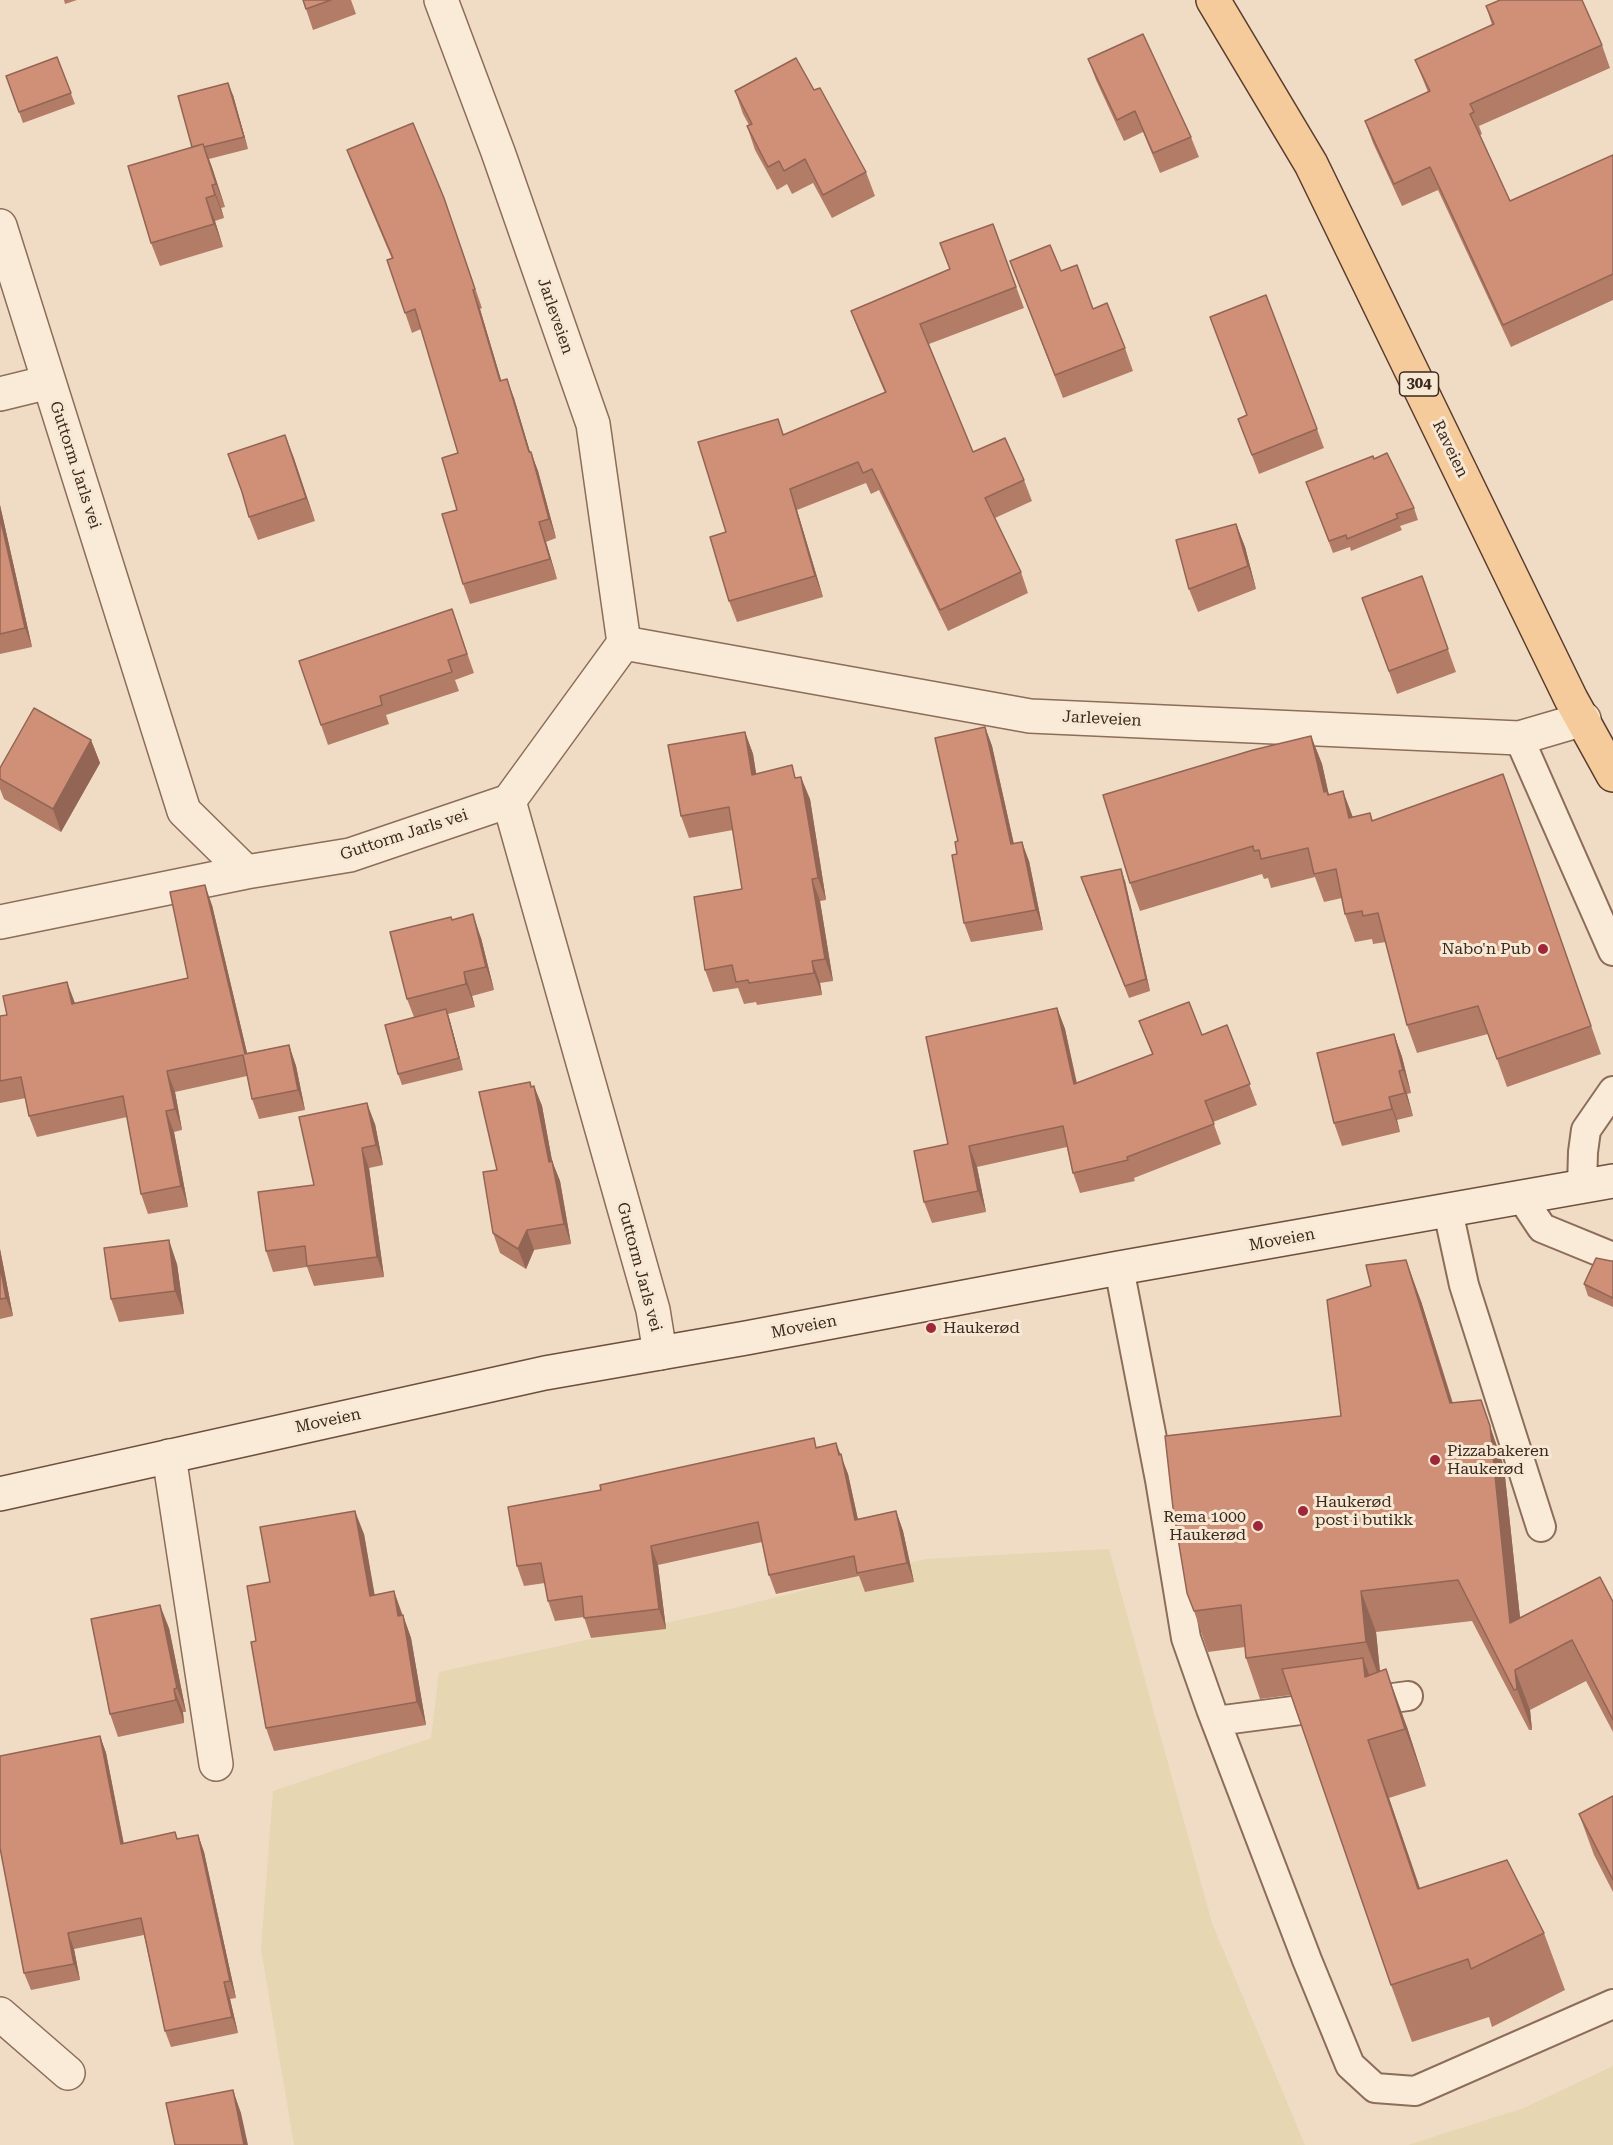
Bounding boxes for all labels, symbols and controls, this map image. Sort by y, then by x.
street label: Jarleveien [533,275,577,357]
road number: 304 [1400,372,1438,396]
street label: Guttorm Jarls vei [45,399,105,531]
street label: Raveien [1428,417,1472,481]
street label: Jarleveien [1062,707,1142,731]
street label: Guttorm Jarls vei [338,805,470,865]
place label: Nabo'n Pub [1442,939,1531,959]
marker: Nabo'n Pub [1536,942,1550,956]
street label: Guttorm Jarls vei [613,1200,665,1334]
street label: Moveien [1248,1225,1316,1255]
street label: Moveien [770,1311,838,1343]
place label: Haukerød [943,1318,1020,1338]
marker: Haukerød [924,1321,938,1335]
street label: Moveien [293,1405,363,1437]
place label: Pizzabakeren Haukerød [1447,1441,1549,1479]
marker: Pizzabakeren Haukerød [1428,1453,1442,1467]
place label: Haukerød post i butikk [1315,1492,1413,1530]
marker: Haukerød post i butikk [1296,1504,1310,1518]
place label: Rema 1000 Haukerød [1163,1507,1246,1545]
marker: Rema 1000 Haukerød [1251,1519,1265,1533]

